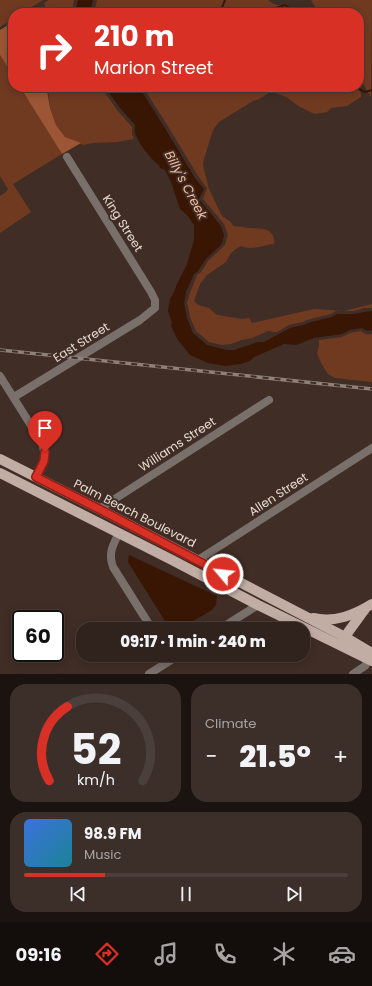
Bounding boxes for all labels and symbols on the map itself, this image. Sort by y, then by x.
water label: Billy's Creek [160,147,213,224]
street label: King Street [99,191,147,255]
street label: East Street [50,318,112,366]
pin [28,411,62,452]
street label: Williams Street [135,413,219,475]
street label: Allen Street [245,469,311,519]
street label: Palm Beach Boulevard [71,475,199,551]
position arrow [202,553,244,595]
speed limit sign: 60 [12,610,64,662]

